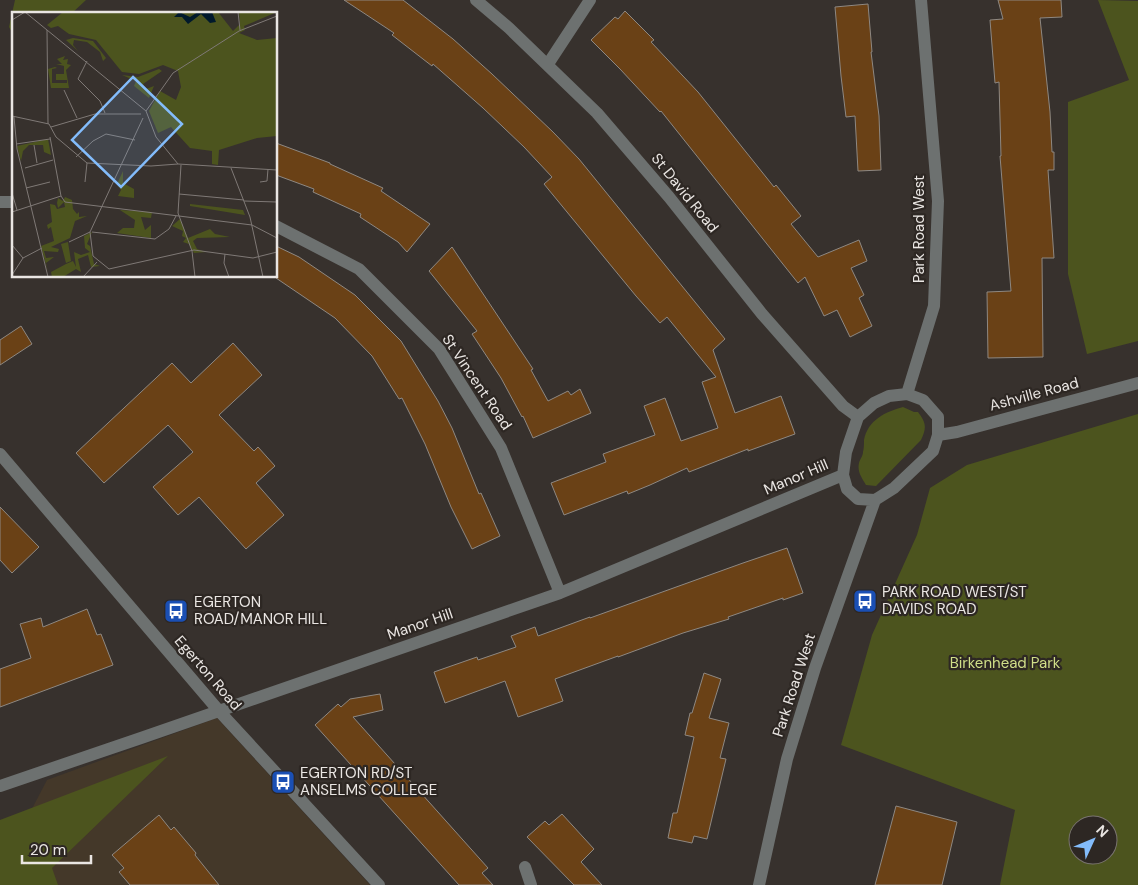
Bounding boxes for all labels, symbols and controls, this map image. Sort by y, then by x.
inset map [12,12,278,278]
street label: St David Road [647,149,723,237]
street label: Park Road West [909,175,929,283]
street label: St Vincent Road [438,330,516,434]
street label: Ashville Road [987,372,1081,416]
street label: Manor Hill [761,454,831,500]
place label: PARK ROAD WEST/ST DAVIDS ROAD [882,582,1027,619]
bus stop icon: PARK ROAD WEST/ST DAVIDS ROAD [852,588,878,614]
place label: EGERTON ROAD/MANOR HILL [194,592,327,629]
bus stop icon: EGERTON ROAD/MANOR HILL [163,598,189,624]
street label: Manor Hill [384,603,456,645]
street label: Egerton Road [170,631,246,715]
street label: Park Road West [768,631,820,739]
park label: Birkenhead Park [950,653,1061,673]
place label: EGERTON RD/ST ANSELMS COLLEGE [300,763,437,800]
bus stop icon: EGERTON RD/ST ANSELMS COLLEGE [270,769,296,795]
north arrow [1068,815,1118,865]
text: N [1092,821,1112,841]
scale bar [22,832,91,864]
text: 20 m [30,840,66,860]

